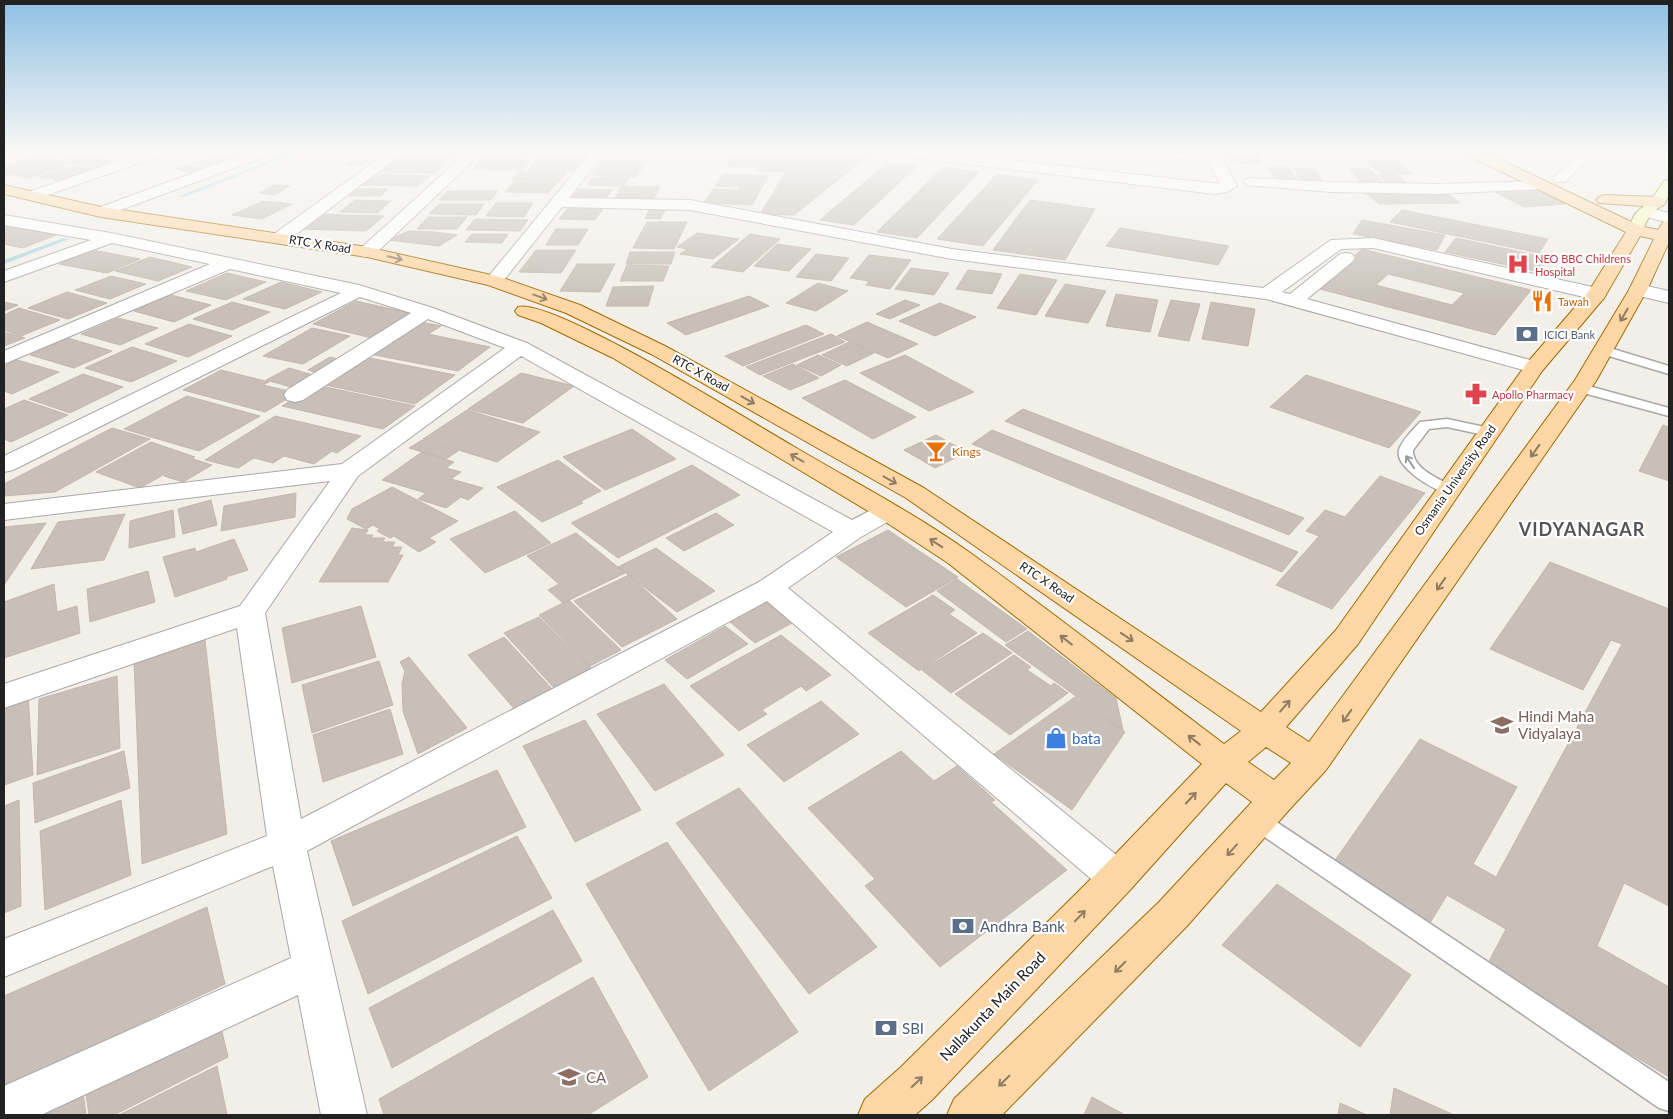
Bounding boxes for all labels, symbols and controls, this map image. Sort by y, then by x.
street label: RTC X Road [288,232,352,256]
hospital icon: NEO BBC Childrens Hospital [1505,251,1531,277]
place label: NEO BBC Childrens Hospital [1535,252,1631,278]
one-way arrow [386,254,402,263]
restaurant icon: Tawah [1529,288,1555,314]
one-way arrow [532,293,547,302]
place label: Tawah [1558,295,1589,308]
one-way arrow [1618,308,1628,322]
bank icon: ICICI Bank [1514,321,1540,347]
place label: ICICI Bank [1544,328,1595,341]
street label: RTC X Road [670,351,732,395]
pharmacy icon: Apollo Pharmacy [1463,381,1489,407]
place label: Apollo Pharmacy [1492,388,1574,401]
one-way arrow [741,395,756,405]
street label: Osmania University Road [1411,422,1499,538]
bar icon: Kings [923,438,949,464]
place label: Kings [952,444,981,459]
one-way arrow [1530,444,1541,458]
one-way arrow [790,453,804,463]
one-way arrow [1405,455,1416,469]
one-way arrow [882,475,897,485]
district label: VIDYANAGAR [1518,518,1645,540]
one-way arrow [929,538,943,548]
street label: RTC X Road [1017,558,1077,606]
one-way arrow [1436,577,1446,591]
one-way arrow [1120,632,1134,642]
one-way arrow [1060,635,1073,646]
one-way arrow [1279,700,1290,713]
place label: Hindi Maha Vidyalaya [1518,707,1594,742]
one-way arrow [1342,709,1352,723]
school or university icon: Hindi Maha Vidyalaya [1489,712,1515,738]
shop icon: bata [1043,725,1069,751]
place label: bata [1072,729,1101,747]
one-way arrow [1188,734,1201,745]
one-way arrow [1185,791,1197,804]
one-way arrow [1226,843,1238,856]
one-way arrow [1074,910,1086,922]
bank icon: Andhra Bank [950,913,976,939]
place label: Andhra Bank [980,917,1065,935]
street label: Nallakunta Main Road [935,948,1049,1064]
one-way arrow [1114,961,1126,973]
bank icon: SBI [873,1015,899,1041]
place label: SBI [902,1019,924,1037]
school or university icon: CA [556,1064,582,1090]
place label: CA [586,1068,607,1086]
one-way arrow [999,1075,1011,1087]
one-way arrow [911,1076,923,1088]

